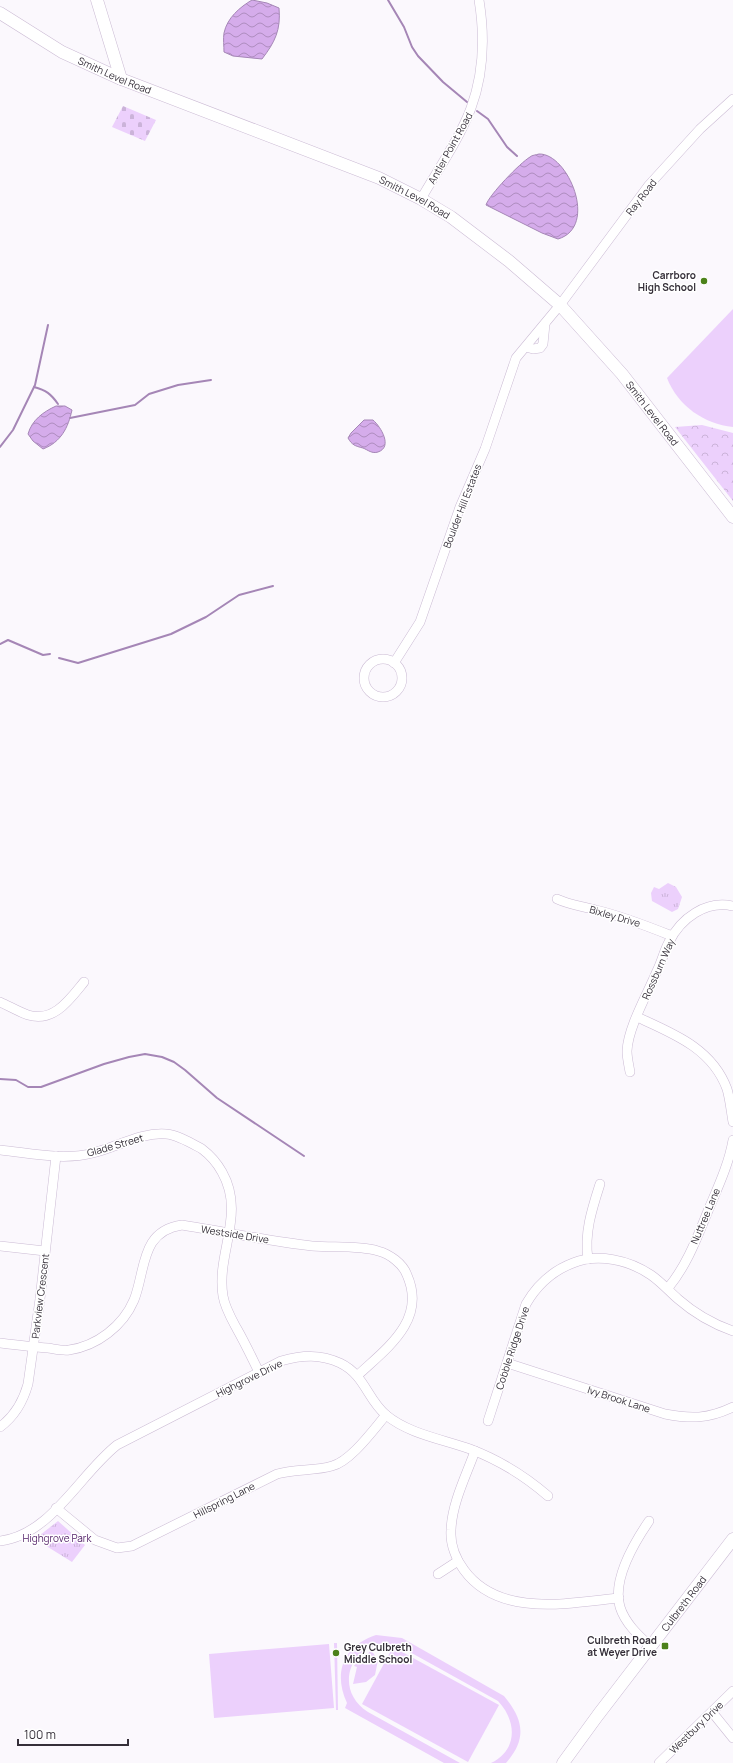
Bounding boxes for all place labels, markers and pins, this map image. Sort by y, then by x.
place label: Carrboro High School [638,268,696,294]
marker: Carrboro High School [699,276,709,286]
place label: Culbreth Road at Weyer Drive [587,1633,657,1659]
place label: Grey Culbreth Middle School [344,1640,412,1666]
marker: Culbreth Road at Weyer Drive [660,1641,670,1651]
marker: Grey Culbreth Middle School [331,1648,341,1658]

